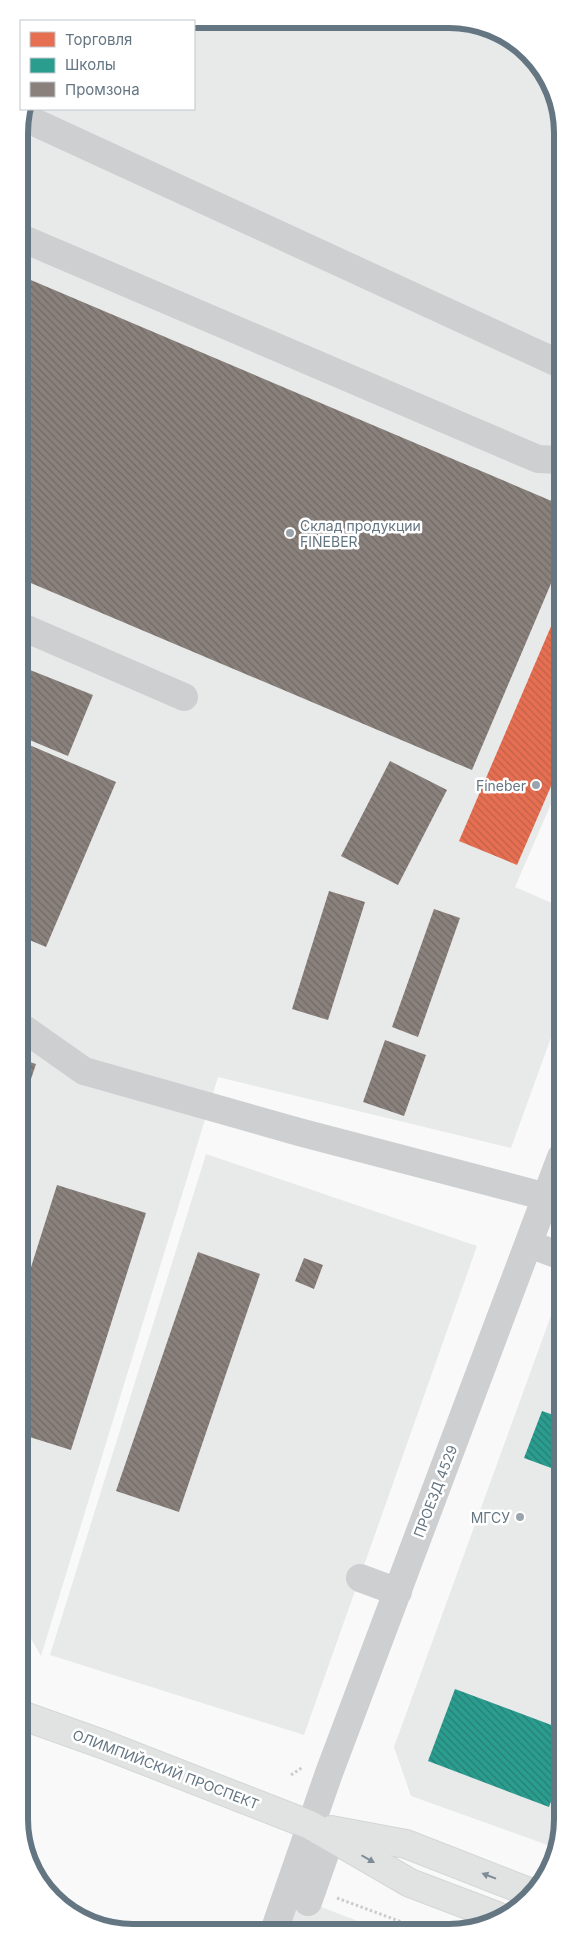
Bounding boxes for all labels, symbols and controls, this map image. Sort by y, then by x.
legend [20,20,195,110]
text: Торговля [65,30,132,49]
text: Школы [65,55,116,74]
text: Промзона [65,80,140,99]
place label: Склад продукции FINEBER [300,517,421,550]
marker: Склад продукции FINEBER [284,527,296,539]
place label: Fineber [476,777,526,794]
marker: Fineber [530,779,542,791]
street label: ПРОЕЗД 4529 [410,1443,460,1539]
place label: МГСУ [471,1509,510,1526]
marker: МГСУ [514,1511,526,1523]
street label: ОЛИМПИЙСКИЙ ПРОСПЕКТ [70,1725,262,1812]
one-way arrow [361,1854,374,1863]
one-way arrow [481,1872,496,1880]

